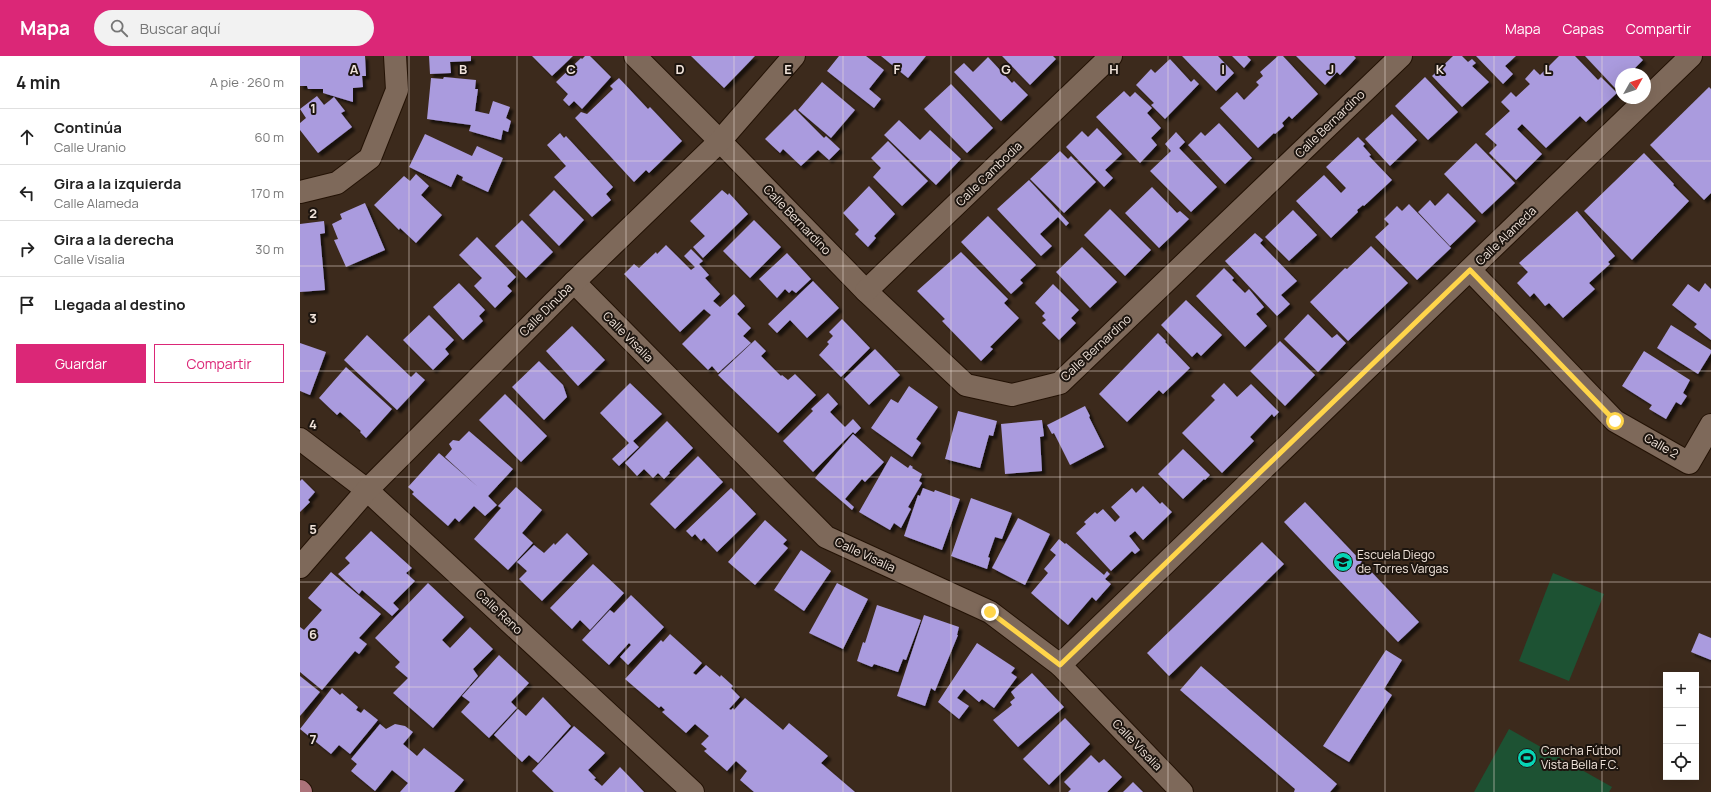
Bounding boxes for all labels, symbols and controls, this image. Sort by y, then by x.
search box [94,10,374,46]
text: Mapa [20,15,70,41]
icon: search [108,17,130,39]
text: Buscar aquí [140,18,220,39]
text: Mapa [1505,19,1541,38]
text: Capas [1563,19,1604,38]
text: Compartir [1626,19,1691,38]
text: A [350,60,359,78]
text: B [459,60,467,78]
text: C [566,60,576,78]
text: D [675,60,685,78]
text: E [784,60,792,78]
text: F [894,60,901,78]
text: G [1001,60,1011,78]
text: H [1109,60,1119,78]
text: I [1221,60,1225,78]
text: J [1328,60,1334,78]
text: K [1436,60,1445,78]
text: L [1545,60,1552,78]
north arrow [1615,68,1651,104]
text: 4 min [16,71,60,94]
text: A pie · 260 m [210,73,284,91]
street label: Calle Bernardino [1291,86,1368,161]
text: 1 [310,99,316,117]
text: Continúa [54,117,122,138]
icon: ahead [16,126,38,148]
text: 60 m [254,128,284,146]
street label: Calle Cambodia [952,137,1026,210]
text: Calle Uranio [54,138,126,156]
text: Gira a la izquierda [54,173,181,194]
street label: Calle Bernardino [760,181,835,258]
icon: left [16,182,38,204]
text: 170 m [251,184,284,202]
text: Calle Alameda [54,194,139,212]
street label: Calle Alameda [1472,202,1540,269]
text: 2 [309,204,317,222]
text: Gira a la derecha [54,229,174,250]
icon: right [16,238,38,260]
text: 30 m [255,240,284,258]
text: Calle Visalia [54,250,125,268]
street label: Calle Dinuba [515,279,576,340]
icon: arrive [16,294,38,316]
text: Llegada al destino [54,294,186,315]
street label: Calle Visalia [599,308,657,366]
text: 3 [309,309,317,327]
street label: Calle Bernardino [1057,310,1135,385]
button: Guardar [16,344,146,383]
button: Compartir [154,344,284,383]
route start [1606,412,1624,430]
text: 4 [309,415,317,433]
street label: Calle 2 [1641,429,1682,462]
text: 5 [309,520,317,538]
street label: Calle Visalia [832,533,898,576]
place label: Escuela Diego de Torres Vargas [1357,546,1449,577]
school or university icon: Escuela Diego de Torres Vargas [1332,551,1354,573]
street label: Calle Reno [472,585,527,638]
route end [981,603,999,621]
text: 6 [309,625,317,643]
map controls [1663,672,1699,780]
button: + [1663,672,1699,708]
button: − [1663,708,1699,744]
street label: Calle Visalia [1109,715,1166,774]
text: 7 [310,730,317,748]
place label: Cancha Fútbol Vista Bella F.C. [1541,742,1621,773]
button: locate [1663,744,1699,780]
sports icon: Cancha Fútbol Vista Bella F.C. [1516,747,1538,769]

